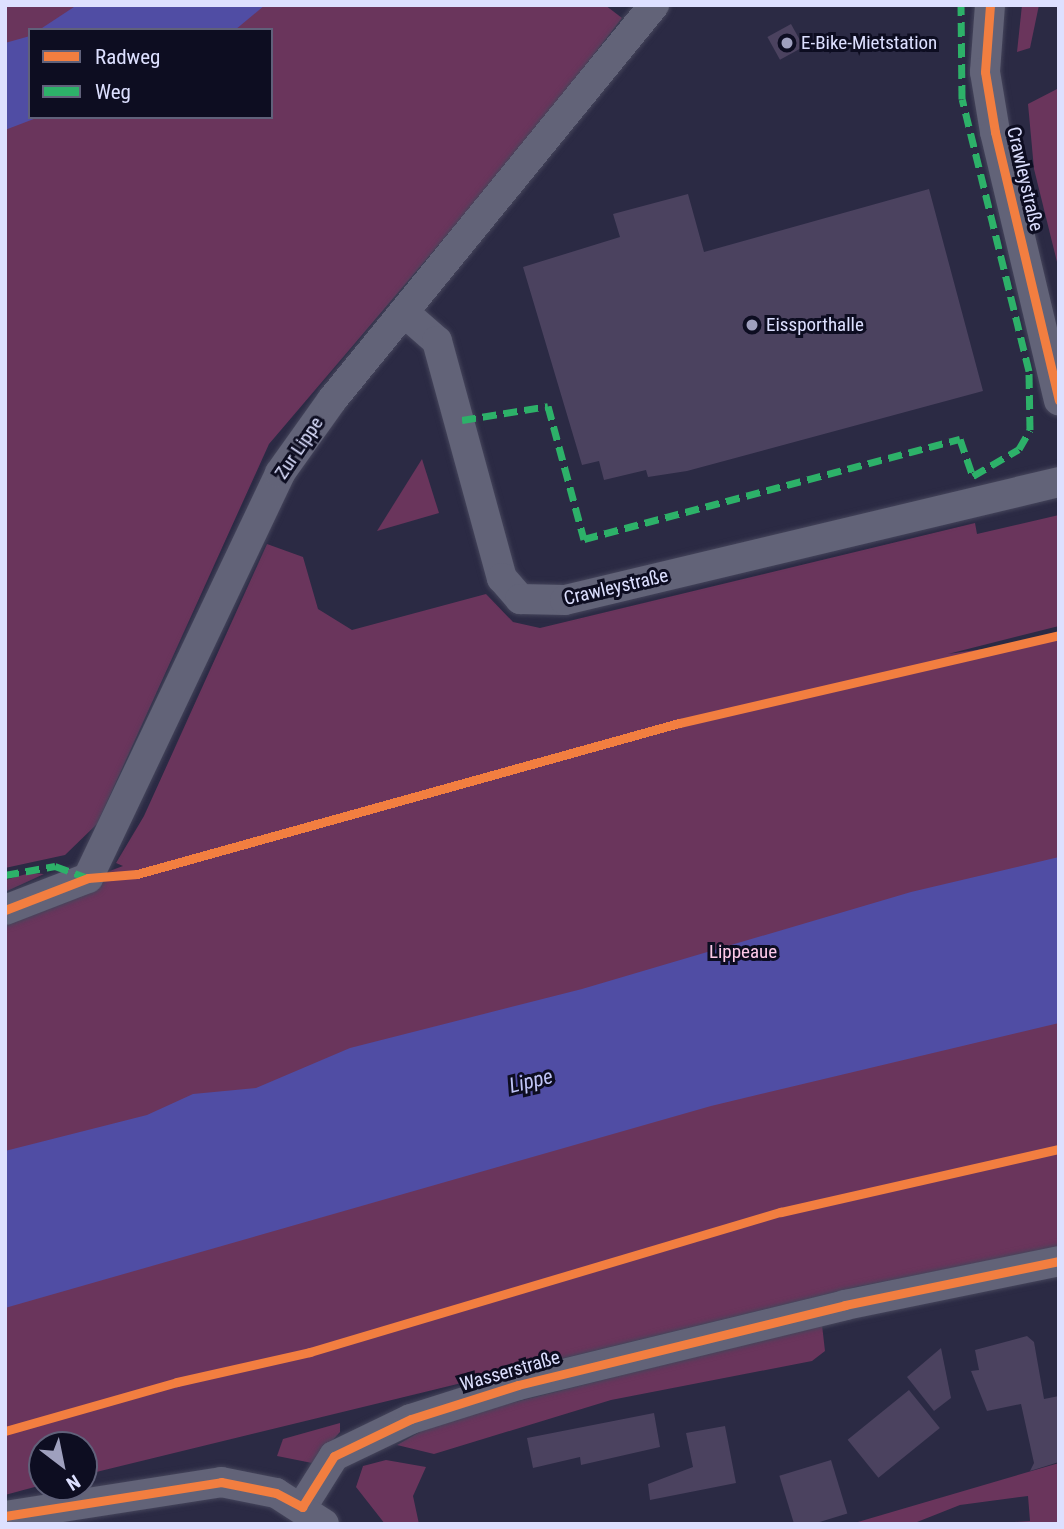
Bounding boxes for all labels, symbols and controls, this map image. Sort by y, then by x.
legend [28,28,273,119]
place label: E-Bike-Mietstation [801,32,937,54]
marker: E-Bike-Mietstation [779,35,795,51]
text: Radweg [95,45,160,69]
text: Weg [95,80,131,104]
street label: Crawleystraße [1002,125,1048,233]
place label: Eissporthalle [766,314,864,336]
marker: Eissporthalle [744,317,760,333]
street label: Zur Lippe [270,413,328,483]
street label: Crawleystraße [562,564,670,610]
park label: Lippeaue [709,941,777,963]
water label: Lippe [507,1063,555,1099]
street label: Wasserstraße [457,1346,563,1396]
north arrow [28,1431,98,1501]
text: N [62,1470,84,1495]

